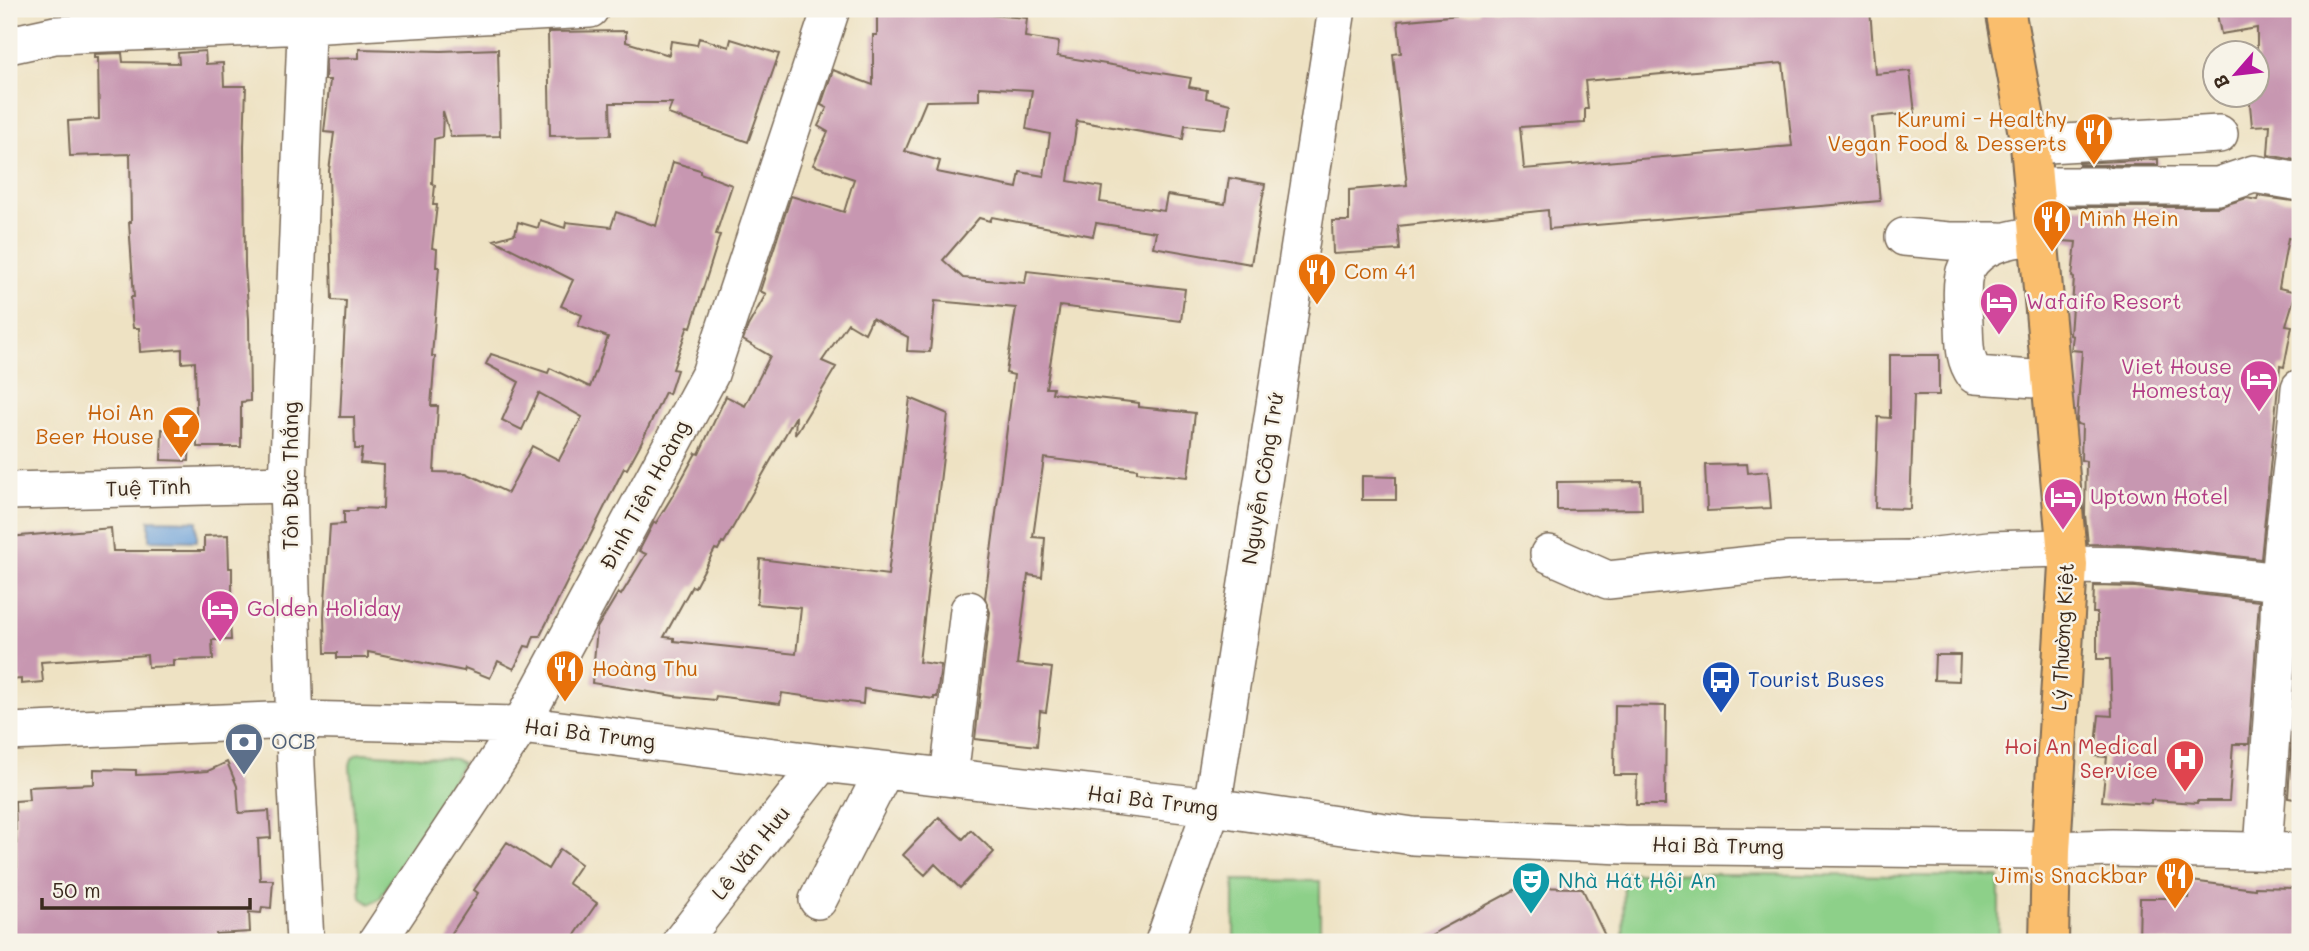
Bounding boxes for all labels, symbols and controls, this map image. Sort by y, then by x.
north arrow [2200,38,2270,108]
text: B [2207,71,2235,94]
place label: Kurumi - Healthy Vegan Food & Desserts [1827,105,2067,156]
restaurant icon: Kurumi - Healthy Vegan Food & Desserts [2073,111,2115,166]
restaurant icon: Minh Hein [2031,198,2073,253]
place label: Minh Hein [2079,204,2178,231]
restaurant icon: Com 41 [1296,251,1338,306]
place label: Com 41 [1344,257,1417,284]
hotel icon: Wafaifo Resort [1978,281,2020,336]
place label: Wafaifo Resort [2026,287,2181,314]
place label: Viet House Homestay [2121,352,2232,403]
hotel icon: Viet House Homestay [2238,358,2280,413]
street label: Nguyễn Công Trứ [1235,390,1289,566]
place label: Hoi An Beer House [36,398,154,449]
street label: Tôn Đức Thắng [276,402,303,550]
bar icon: Hoi An Beer House [160,404,202,459]
street label: Đinh Tiên Hoàng [593,415,694,574]
street label: Tuệ Tĩnh [105,472,191,501]
hotel icon: Uptown Hotel [2042,476,2084,531]
place label: Uptown Hotel [2090,482,2228,509]
street label: Lý Thường Kiệt [2044,562,2079,712]
hotel icon: Golden Holiday [199,588,241,643]
place label: Golden Holiday [247,594,401,621]
restaurant icon: Hoàng Thu [544,648,586,703]
place label: Hoàng Thu [592,654,698,681]
bus stop icon: Tourist Buses [1700,659,1742,714]
place label: Tourist Buses [1748,665,1885,692]
street label: Hai Bà Trưng [523,711,657,754]
bank icon: OCB [223,721,265,776]
place label: OCB [271,727,316,754]
place label: Hoi An Medical Service [2004,732,2158,783]
hospital icon: Hoi An Medical Service [2164,738,2206,793]
street label: Hai Bà Trưng [1086,778,1220,821]
street label: Lê Văn Hưu [705,800,795,905]
street label: Hai Bà Trưng [1652,830,1784,859]
restaurant icon: Jim's Snackbar [2154,855,2196,910]
theatre icon: Nhà Hát Hội An [1510,860,1552,915]
place label: Jim's Snackbar [1995,861,2148,888]
place label: Nhà Hát Hội An [1558,866,1716,893]
scale bar [42,867,250,911]
text: 50 m [52,876,101,903]

